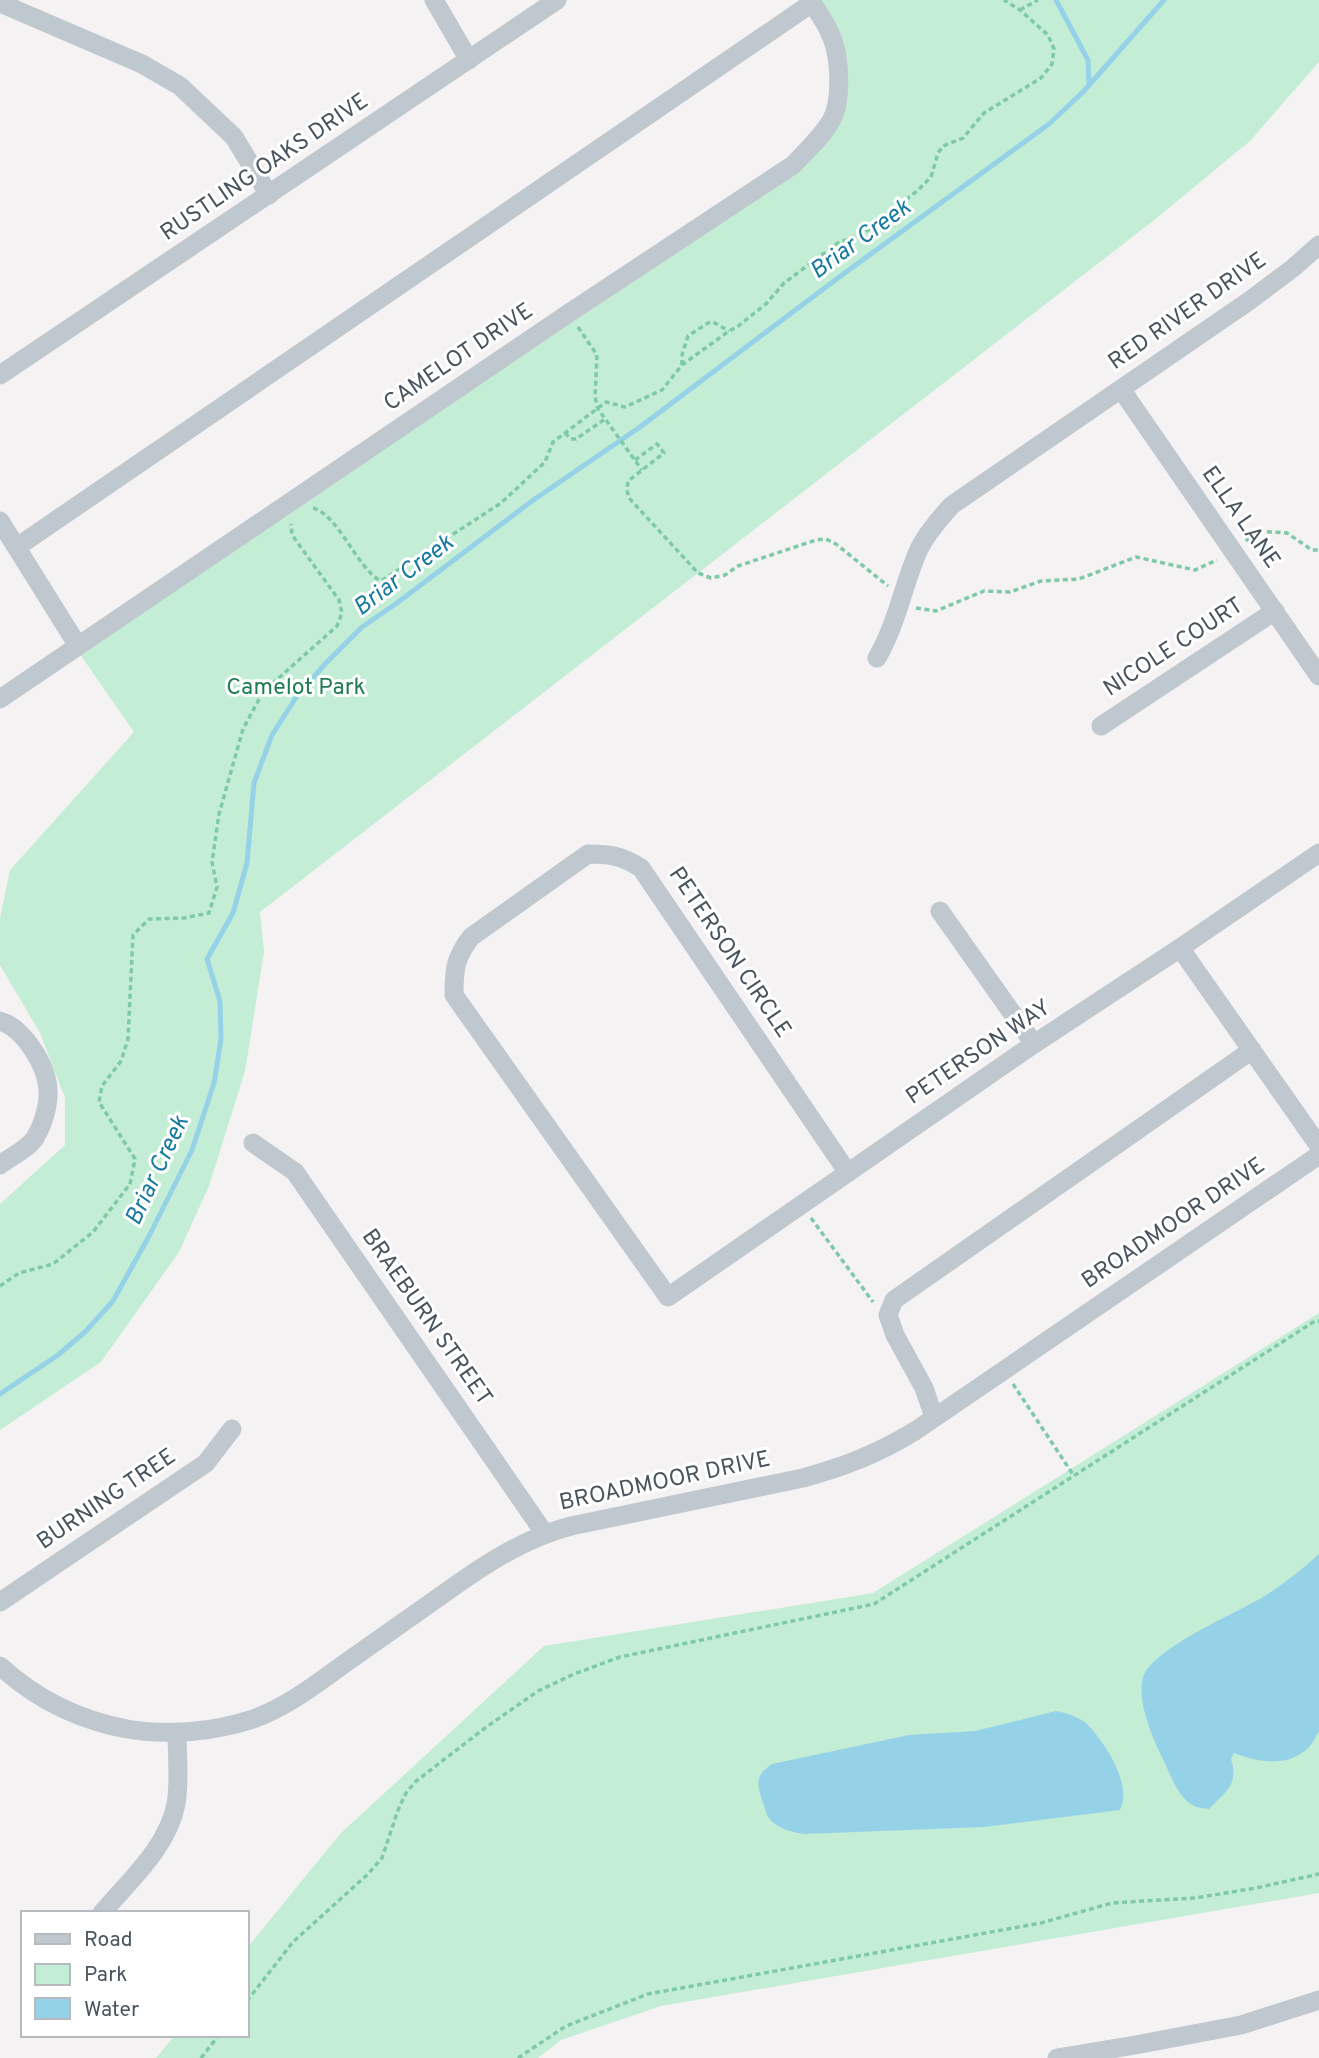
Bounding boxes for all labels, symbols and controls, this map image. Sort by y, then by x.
street label: RUSTLING OAKS DRIVE [156,88,374,248]
water label: Briar Creek [805,193,918,287]
street label: RED RIVER DRIVE [1103,247,1273,377]
street label: CAMELOT DRIVE [379,297,539,419]
street label: ELLA LANE [1194,461,1286,575]
water label: Briar Creek [348,528,461,623]
street label: NICOLE COURT [1098,592,1250,704]
park label: Camelot Park [226,674,366,703]
street label: PETERSON CIRCLE [661,862,797,1044]
street label: PETERSON WAY [901,994,1057,1112]
water label: Briar Creek [120,1111,197,1231]
street label: BROADMOOR DRIVE [1077,1152,1271,1296]
street label: BRAEBURN STREET [354,1224,498,1412]
street label: BURNING TREE [32,1443,182,1557]
street label: BROADMOOR DRIVE [557,1445,773,1519]
legend [21,1911,248,2037]
text: Road [84,1927,133,1954]
text: Park [84,1962,127,1989]
text: Water [84,1997,139,2024]

